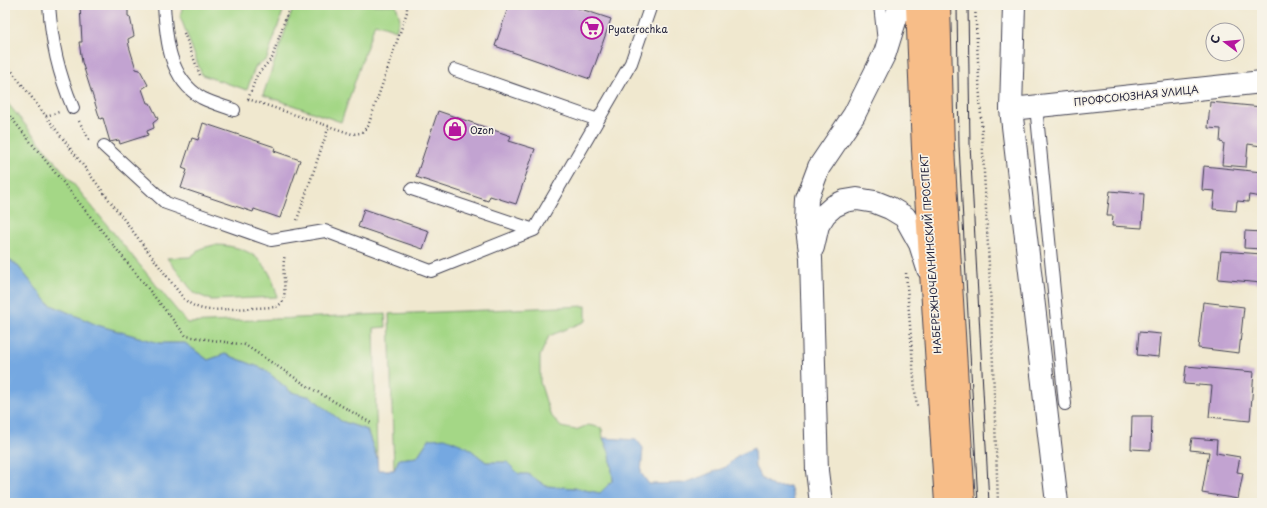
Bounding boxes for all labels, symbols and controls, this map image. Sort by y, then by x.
supermarket icon: Pyaterochka [579,15,605,41]
place label: Pyaterochka [608,21,668,36]
north arrow [1205,22,1245,62]
text: С [1206,33,1224,45]
street label: ПРОФСОЮЗНАЯ УЛИЦА [1073,81,1199,109]
shop icon: Ozon [442,116,468,142]
place label: Ozon [470,122,494,137]
street label: НАБЕРЕЖНОЧЕЛНИНСКИЙ ПРОСПЕКТ [916,153,944,354]

